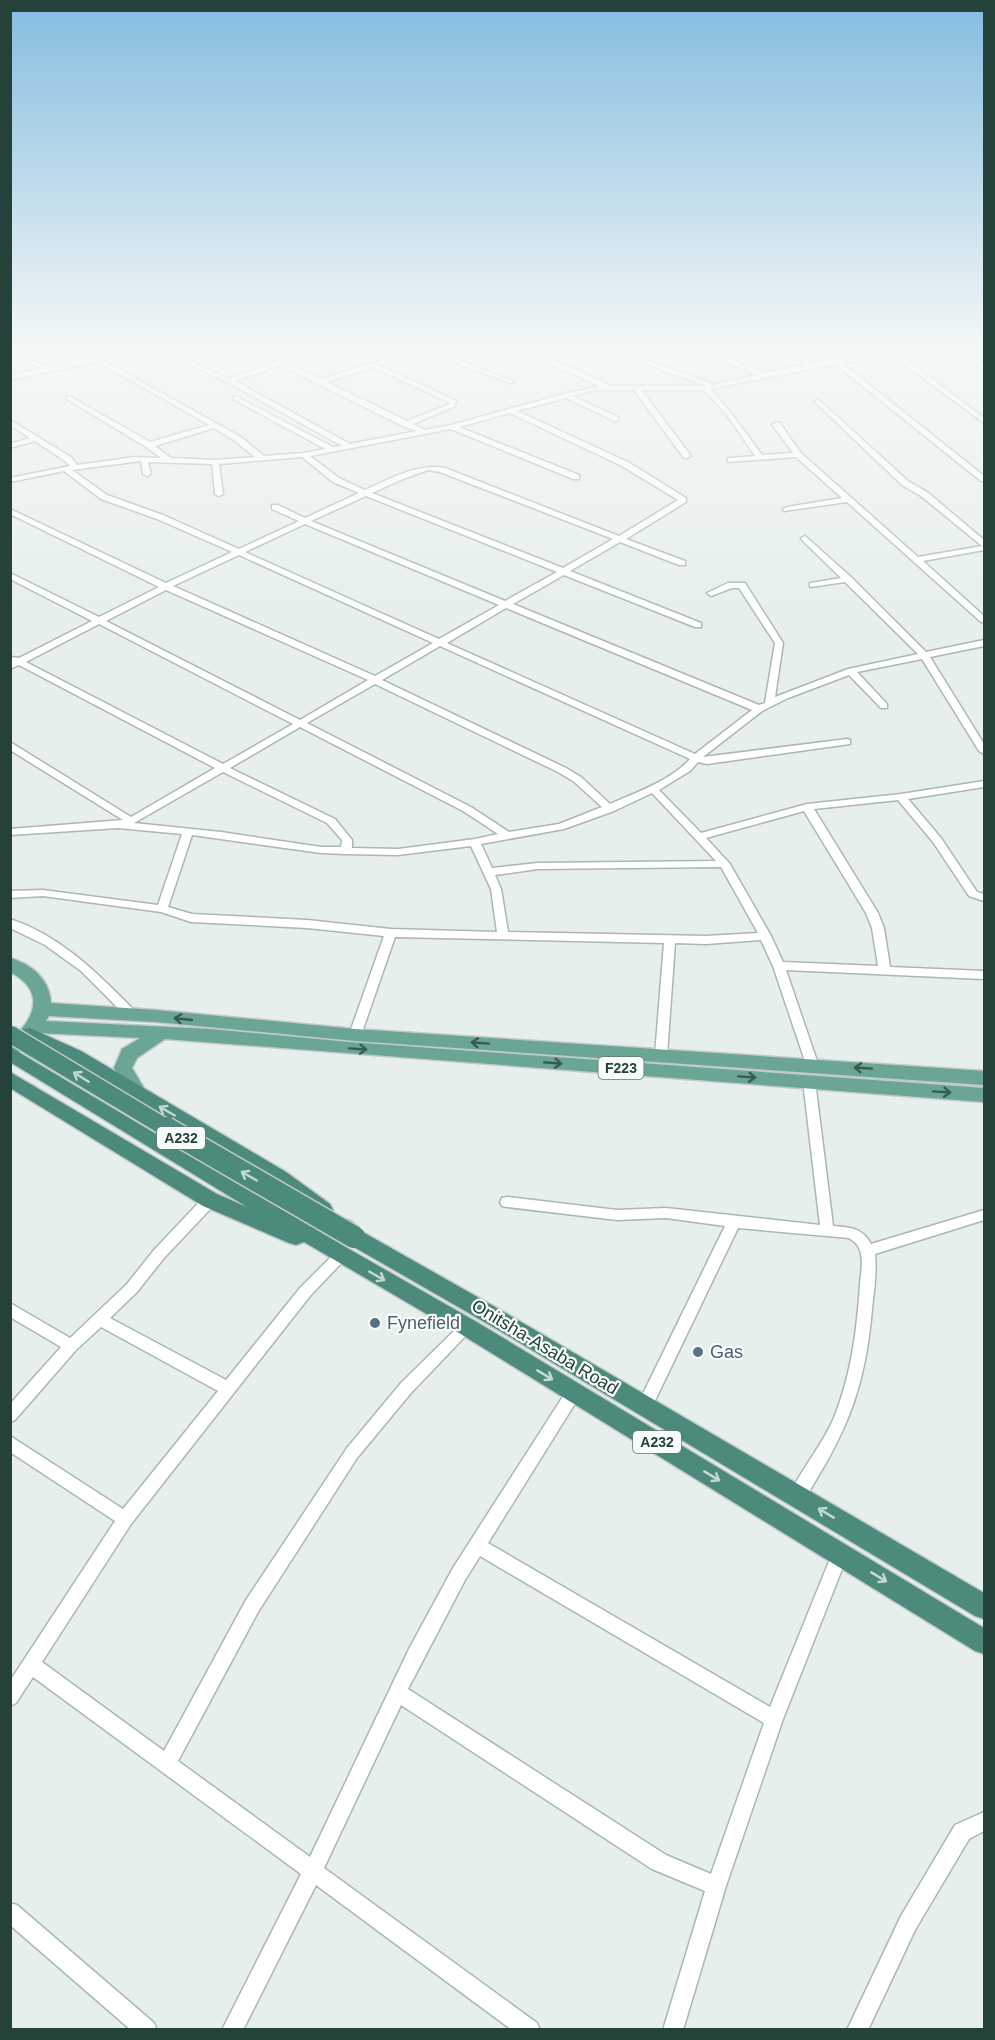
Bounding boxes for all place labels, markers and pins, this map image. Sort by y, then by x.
place label: Fynefield [387,1313,460,1333]
marker: Fynefield [368,1316,382,1330]
place label: Gas [710,1342,743,1362]
marker: Gas [691,1345,705,1359]

